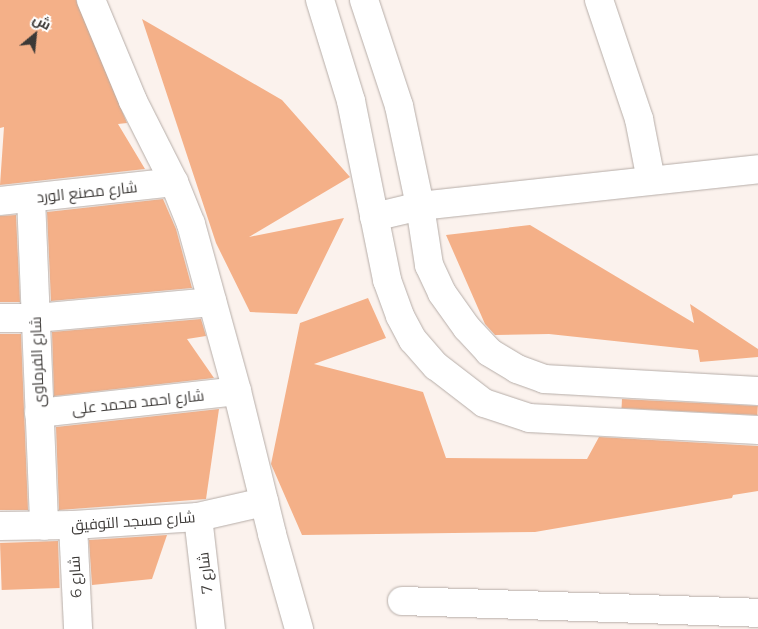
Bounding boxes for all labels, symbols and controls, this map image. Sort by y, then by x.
north arrow [10,10,60,60]
text: ش [30,10,54,34]
street label: شارع مصنع الورد [36,178,138,206]
street label: شارع الفرماوى [26,316,48,408]
street label: شارع احمد محمد على [71,386,205,418]
street label: شارع مسجد التوفيق [70,508,196,534]
street label: شارع 7 [194,551,216,595]
street label: شارع 6 [65,555,85,599]

